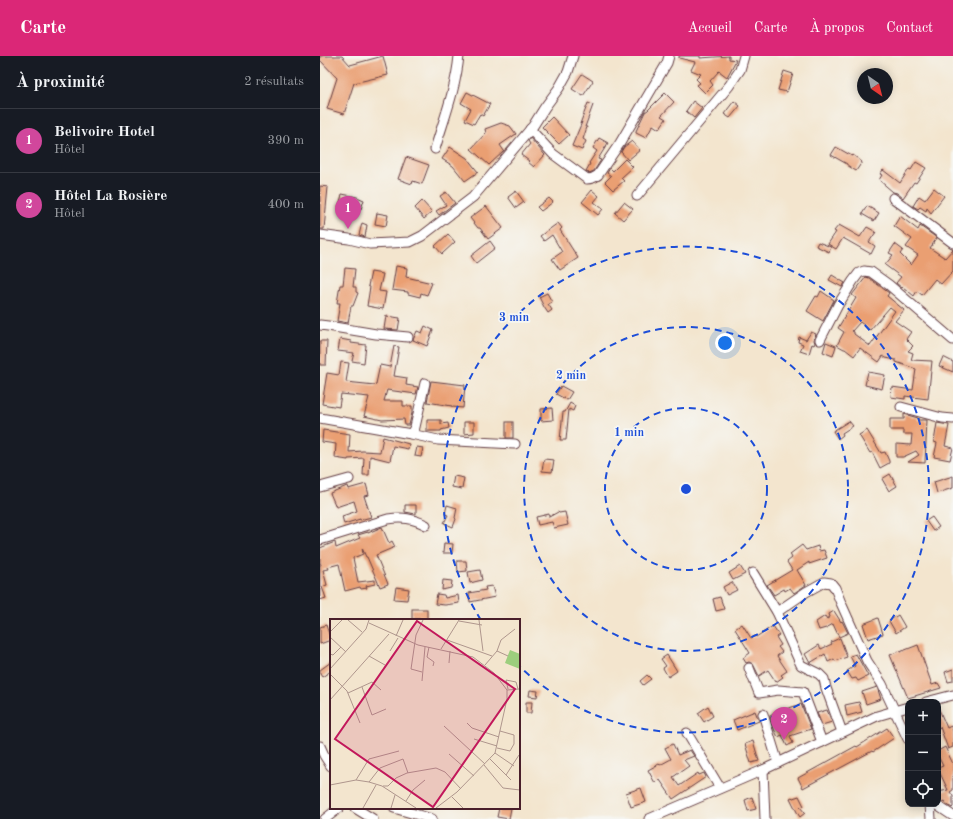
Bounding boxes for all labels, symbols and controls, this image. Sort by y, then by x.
text: Carte [20,19,66,38]
text: Accueil [688,21,732,35]
text: Carte [754,21,787,35]
text: À propos [809,21,864,35]
text: Contact [886,21,933,35]
north arrow [857,68,893,104]
text: À proximité [16,74,105,91]
text: 2 résultats [244,75,304,88]
text: Belivoire Hotel [54,125,155,140]
text: 1 [25,134,33,147]
text: 390 m [267,134,304,147]
text: Hôtel [54,143,85,156]
text: Hôtel La Rosière [54,189,167,204]
pin: 1 [335,196,361,229]
text: 2 [25,198,33,211]
text: 400 m [267,198,304,211]
text: Hôtel [54,207,85,220]
text: 3 min [499,312,529,324]
your location [715,333,735,353]
text: 2 min [556,370,586,382]
text: 1 min [614,427,644,439]
centre of rings [679,482,693,496]
inset map [330,619,520,809]
map controls [905,699,941,807]
button: + [905,699,941,735]
pin: 2 [771,707,797,740]
button: − [905,735,941,771]
button: locate [905,771,941,807]

